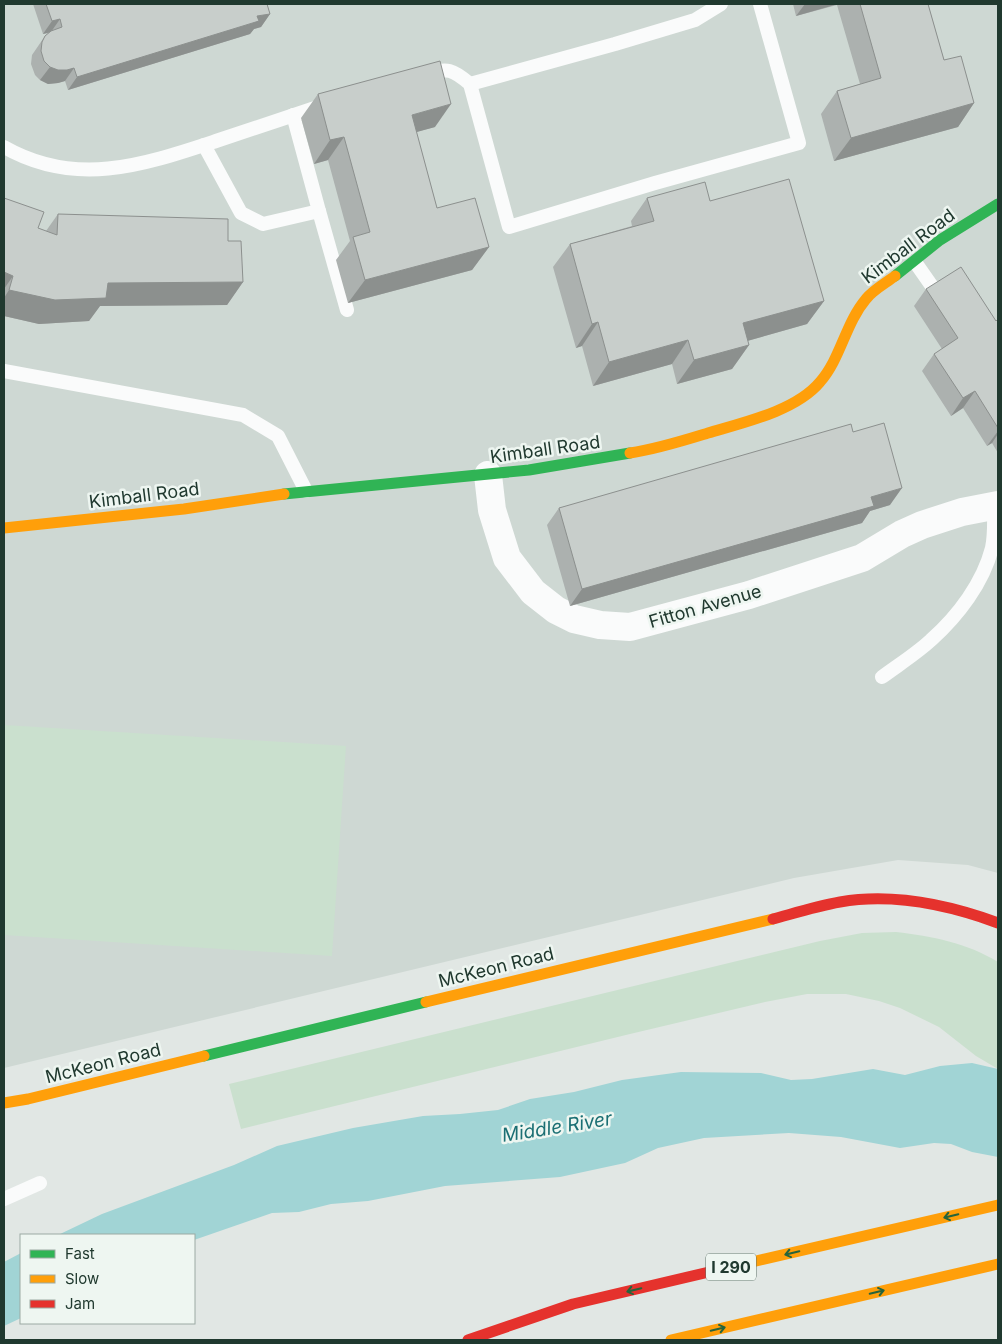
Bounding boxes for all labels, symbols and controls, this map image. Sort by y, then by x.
street label: Kimball Road [857,204,959,288]
street label: Kimball Road [489,431,601,467]
street label: Kimball Road [88,478,200,512]
street label: Fitton Avenue [646,580,764,632]
street label: McKeon Road [436,942,556,992]
street label: McKeon Road [43,1038,163,1088]
water label: Middle River [500,1107,615,1147]
one-way arrow [943,1212,959,1221]
legend [20,1234,195,1324]
text: Fast [65,1244,95,1263]
one-way arrow [785,1249,801,1258]
road number: I 290 [706,1254,756,1280]
text: Slow [65,1269,99,1288]
one-way arrow [627,1286,643,1295]
one-way arrow [868,1287,884,1296]
text: Jam [65,1294,95,1313]
one-way arrow [710,1324,726,1333]

